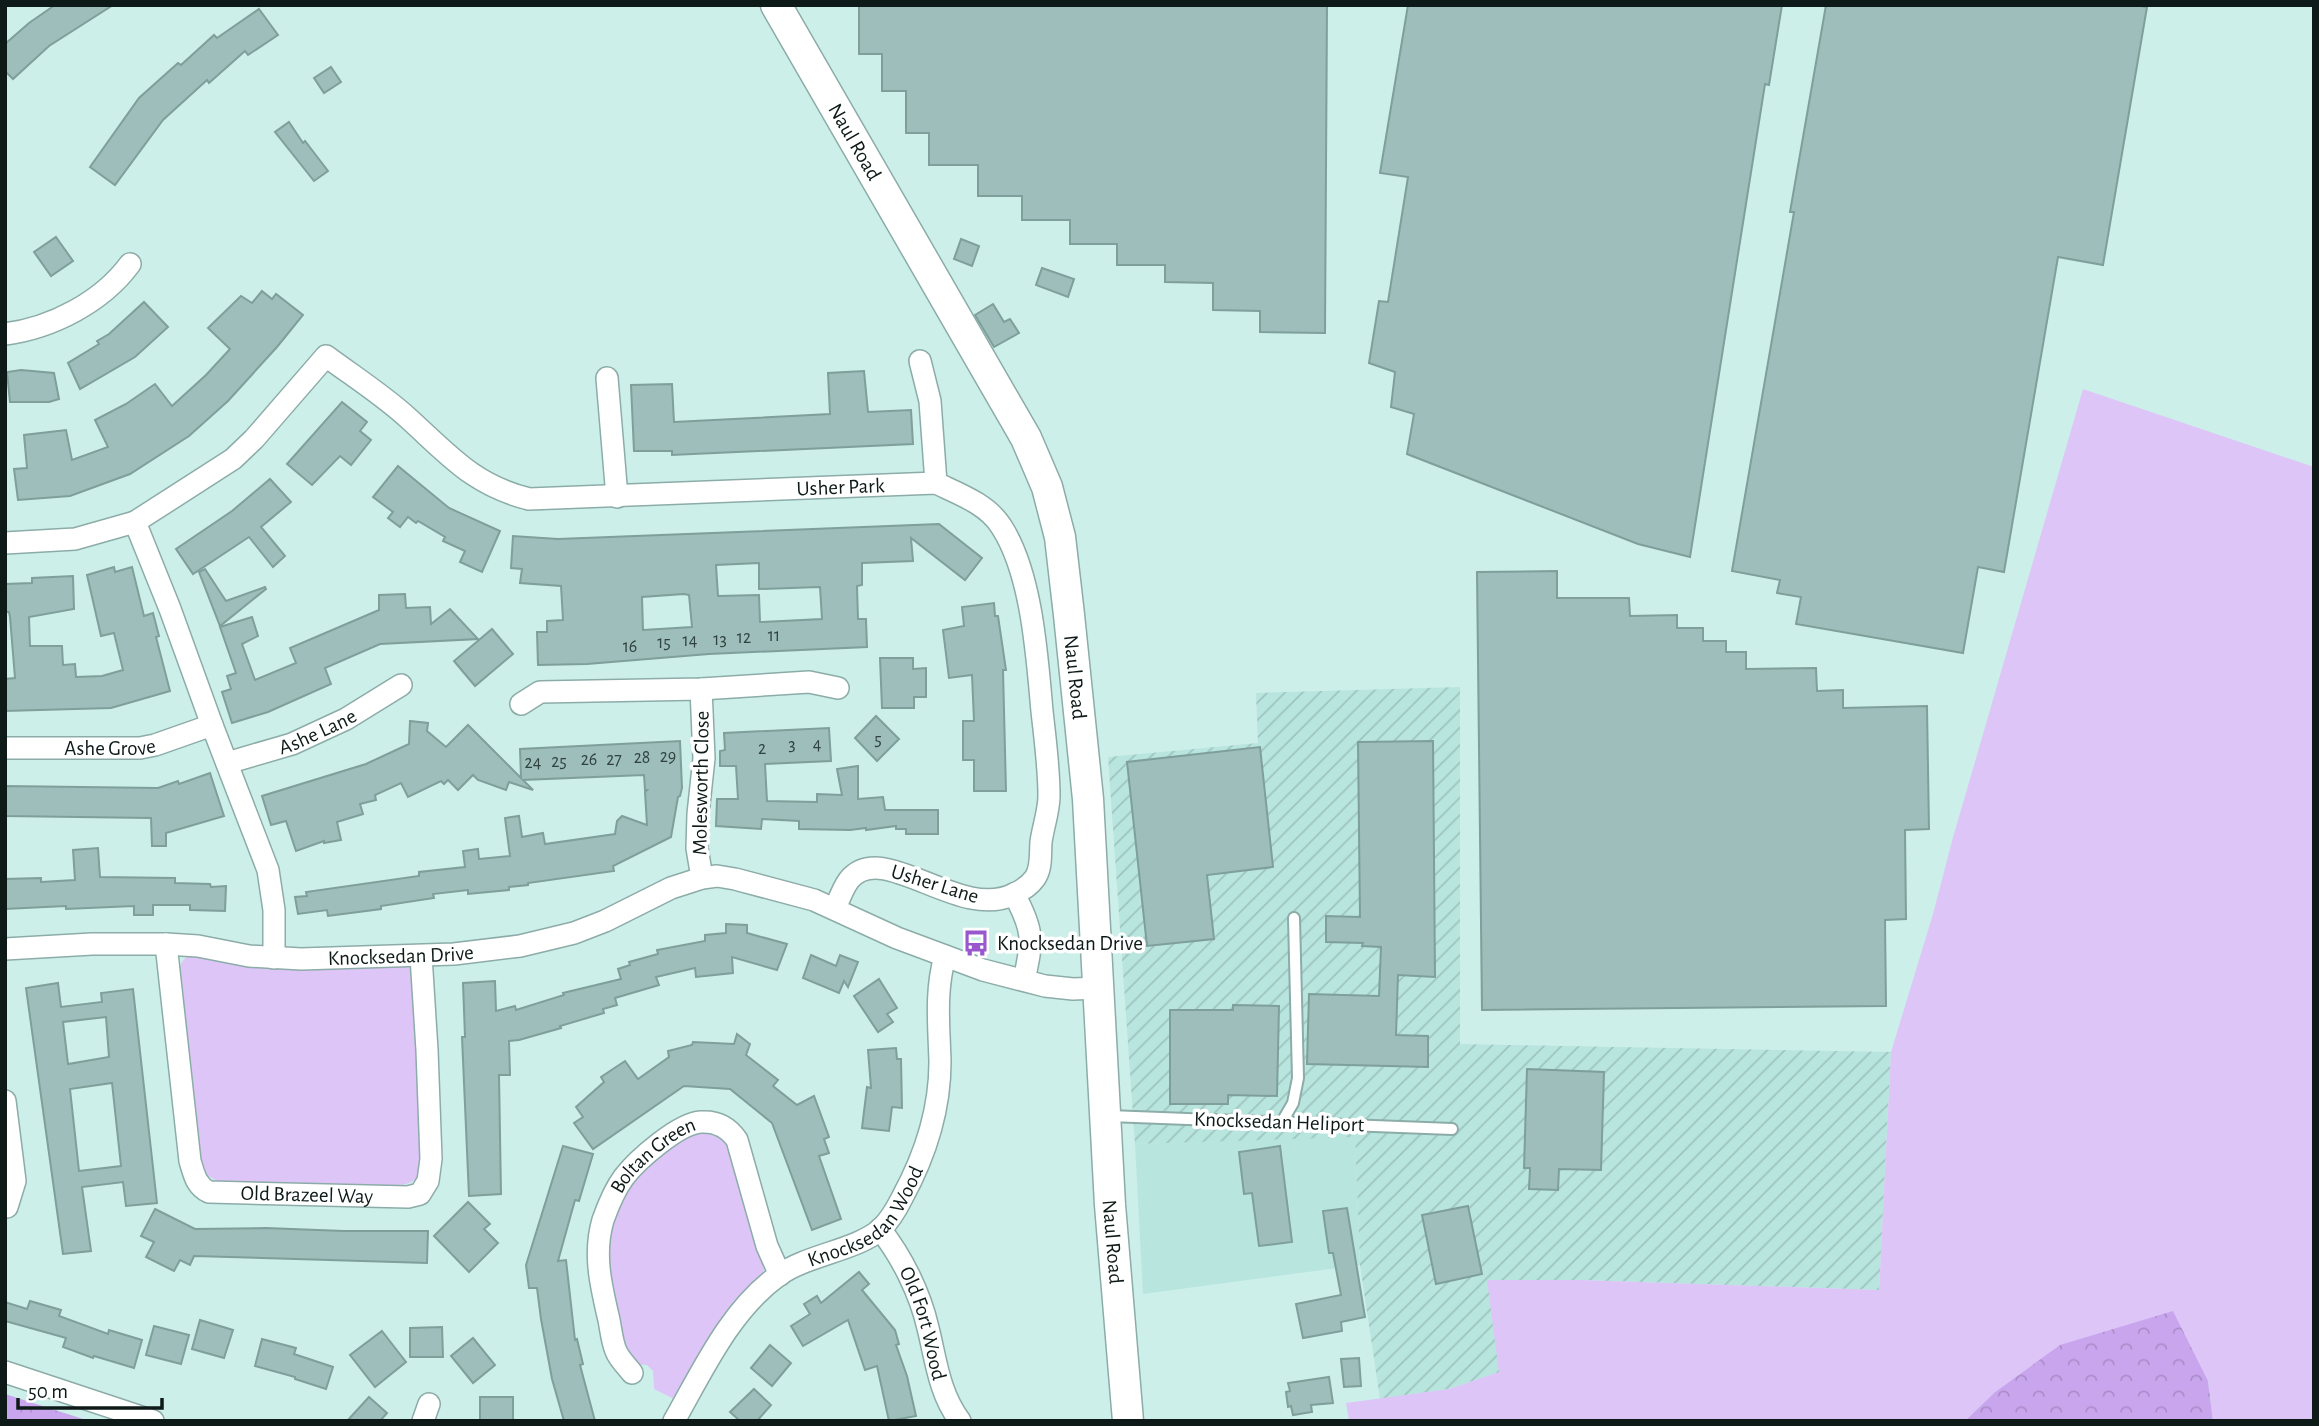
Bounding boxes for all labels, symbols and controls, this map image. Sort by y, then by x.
street label: Naul Road [825,100,885,184]
street label: Usher Park [796,475,885,499]
house number: 11 [768,627,780,645]
house number: 12 [737,629,751,647]
house number: 13 [713,631,727,649]
house number: 14 [683,632,698,650]
house number: 15 [657,634,671,652]
street label: Naul Road [1061,634,1090,721]
house number: 16 [623,638,637,656]
street label: Ashe Lane [276,705,360,758]
street label: Molesworth Close [689,710,713,856]
house number: 5 [874,731,882,749]
street label: Ashe Grove [64,735,157,759]
house number: 3 [788,736,796,754]
house number: 4 [813,736,822,754]
house number: 2 [758,740,766,758]
house number: 29 [660,748,676,766]
house number: 28 [634,749,650,767]
house number: 26 [581,751,597,769]
house number: 27 [606,751,622,769]
house number: 25 [551,753,567,771]
house number: 24 [525,754,542,772]
street label: Usher Lane [889,861,981,907]
bus stop icon: Knocksedan Drive [961,928,991,958]
place label: Knocksedan Drive [997,933,1143,954]
street label: Knocksedan Drive [327,941,475,969]
street label: Knocksedan Heliport [1193,1109,1365,1135]
street label: Boltan Green [606,1113,698,1196]
street label: Knocksedan Wood [805,1163,927,1270]
street label: Old Brazeel Way [240,1182,374,1207]
street label: Naul Road [1099,1199,1127,1285]
street label: Old Fort Wood [896,1263,950,1382]
scale bar [18,1366,161,1410]
text: 50 m [28,1381,68,1402]

